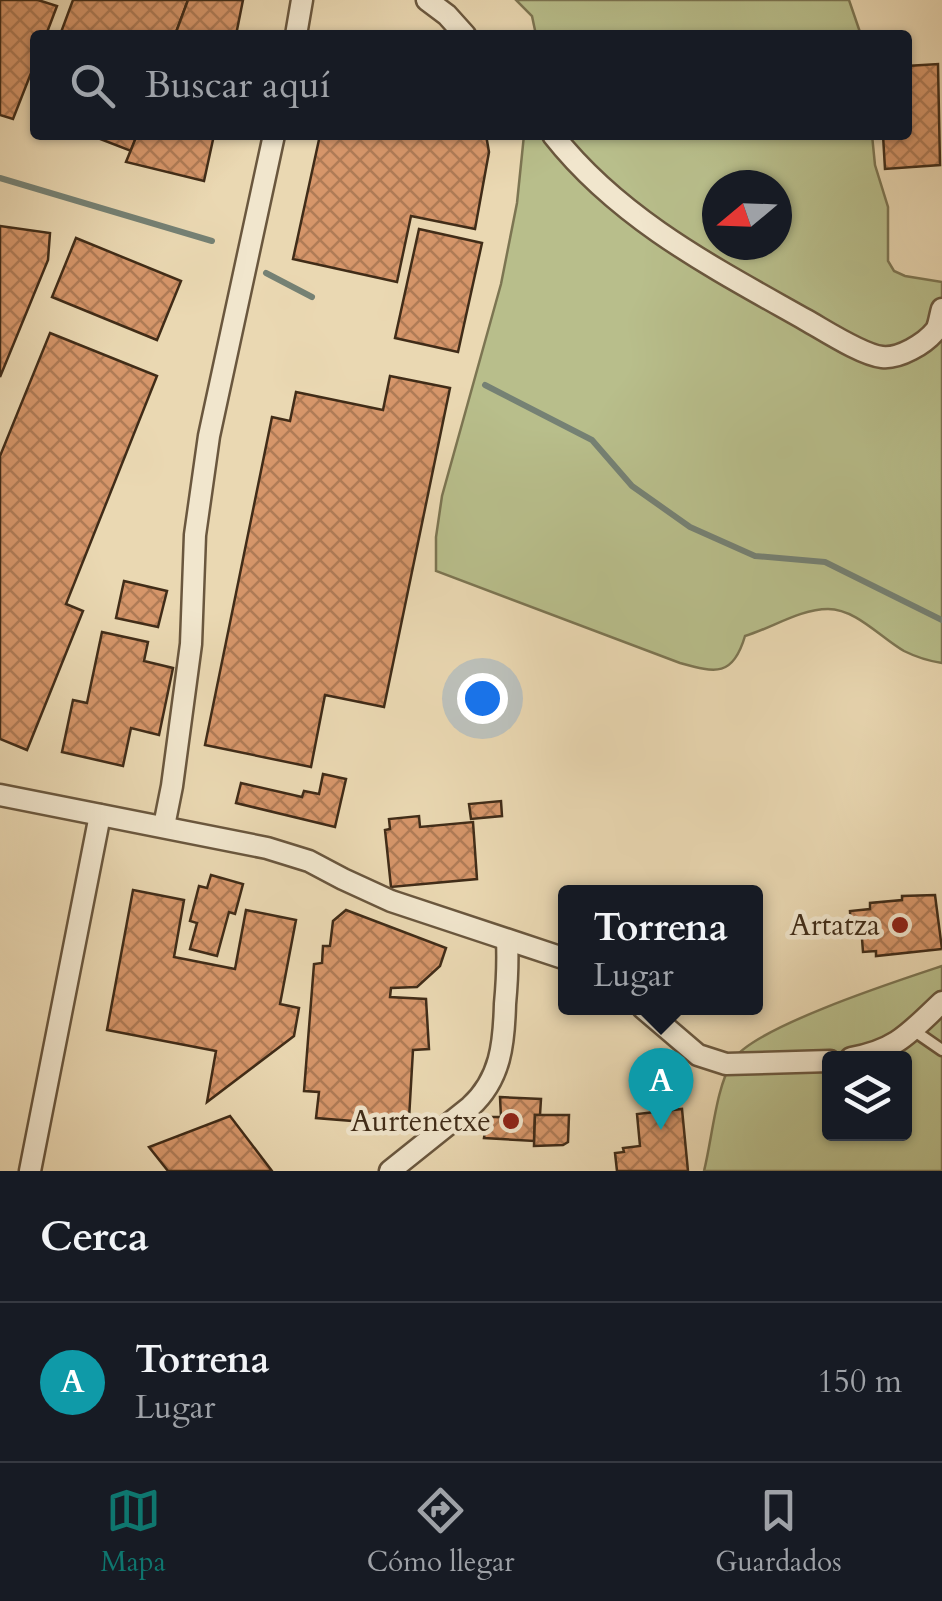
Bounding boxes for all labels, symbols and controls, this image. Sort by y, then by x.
search box [30,30,912,140]
icon: search [65,58,120,113]
text: Buscar aquí [145,59,331,111]
north arrow [702,170,792,260]
your location [457,673,508,724]
popup [558,885,763,1015]
text: Torrena [593,902,728,954]
place label: Artatza [789,905,880,946]
marker: Artatza [889,914,911,936]
text: Lugar [593,954,674,998]
pin: A [628,1048,694,1130]
map controls [822,1051,912,1141]
button: layers [822,1051,912,1141]
place label: Aurtenetxe [350,1101,491,1142]
marker: Aurtenetxe [500,1110,522,1132]
text: Cerca [40,1208,149,1265]
text: Torrena [135,1334,270,1386]
text: A [60,1360,85,1404]
text: 150 m [817,1360,902,1404]
text: Lugar [135,1386,215,1430]
tab: Mapa [100,1483,166,1581]
tab: Cómo llegar [367,1483,515,1581]
tab: Guardados [715,1483,842,1581]

